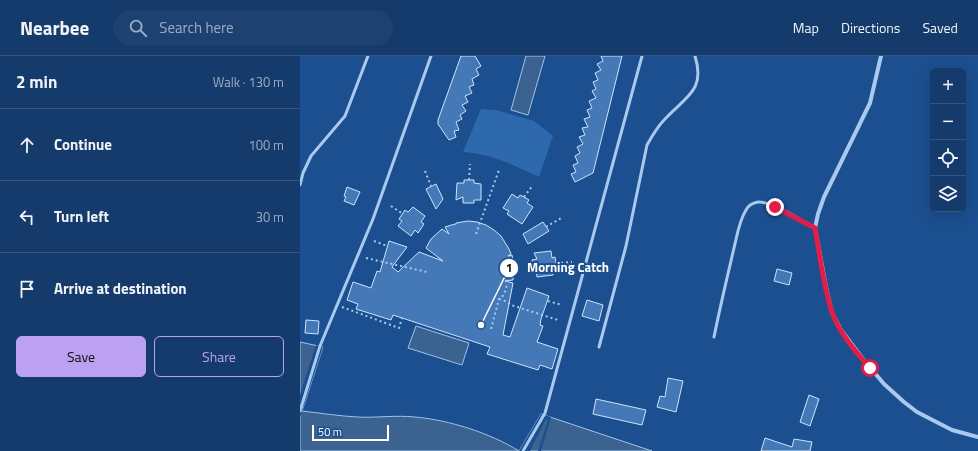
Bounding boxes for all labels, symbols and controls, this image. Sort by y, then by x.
search box [113,10,393,46]
text: Nearbee [20,13,89,42]
text: Search here [159,16,234,39]
icon: search [127,17,149,39]
text: Map [793,17,819,38]
text: Directions [841,17,900,38]
text: Saved [922,17,958,38]
map controls [930,68,966,212]
button: + [930,68,966,104]
text: 2 min [16,69,57,95]
text: Walk · 130 m [213,72,284,92]
button: − [930,104,966,140]
text: Continue [54,133,112,156]
icon: ahead [16,134,38,156]
text: 100 m [248,135,284,155]
button: locate [930,140,966,176]
button: layers [930,176,966,212]
route end [766,198,784,216]
text: Turn left [54,205,109,228]
icon: left [16,206,38,228]
text: 30 m [256,207,284,227]
callout: Morning Catch [499,255,617,280]
text: Morning Catch [527,257,609,277]
text: 1 [506,258,512,277]
text: Arrive at destination [54,277,187,300]
icon: arrive [16,278,38,300]
button: Save [16,336,146,377]
button: Share [154,336,284,377]
route start [861,359,879,377]
scale bar [312,423,389,442]
text: 50 m [318,424,342,440]

